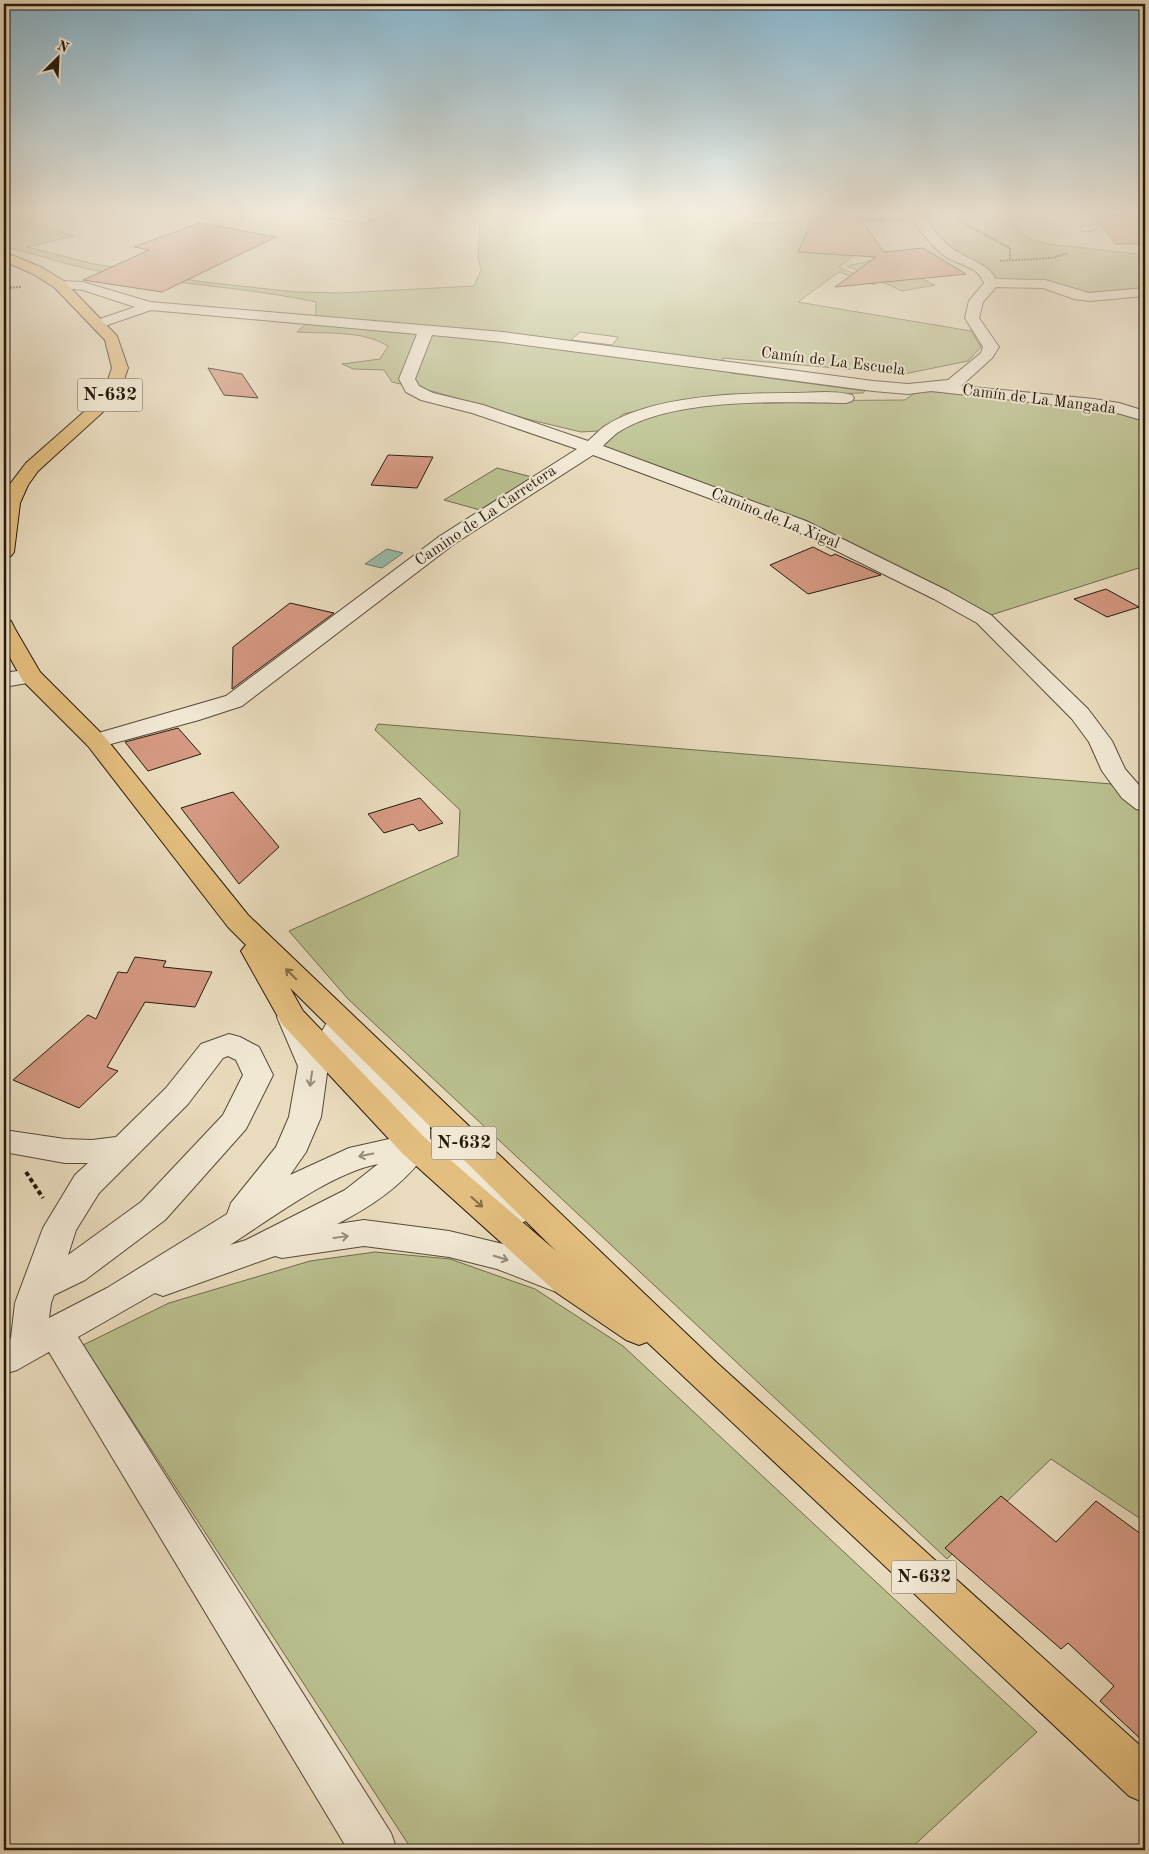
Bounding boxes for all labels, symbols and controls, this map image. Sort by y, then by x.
north arrow [32,32,82,82]
text: N [55,38,71,56]
street label: Camín de La Escuela [760,345,906,379]
road number: N-632 [78,378,142,412]
street label: Camín de La Mangada [961,383,1117,417]
street label: Camino de La Carretera [412,463,560,569]
street label: Camino de La Xigal [708,486,842,552]
one-way arrow [286,968,298,980]
one-way arrow [306,1070,316,1086]
road number: N-632 [432,1126,496,1160]
one-way arrow [359,1151,375,1160]
one-way arrow [470,1196,483,1208]
one-way arrow [333,1231,349,1241]
one-way arrow [493,1253,509,1263]
road number: N-632 [892,1560,956,1594]

